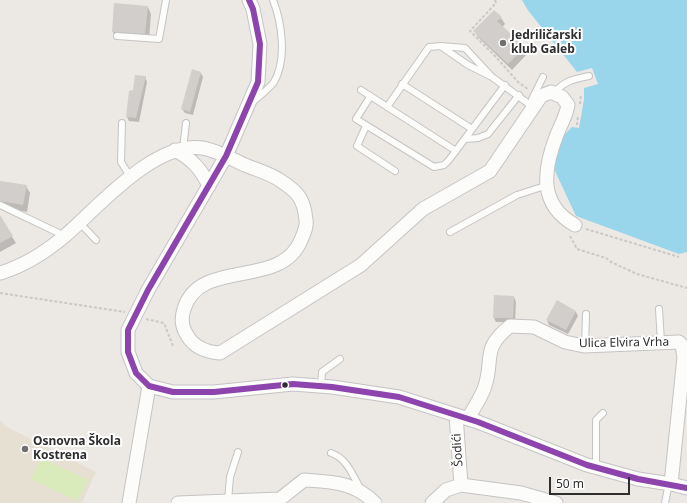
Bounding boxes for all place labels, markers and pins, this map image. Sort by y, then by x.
place label: Jedriličarski klub Galeb [511,29,582,57]
marker: Jedriličarski klub Galeb [498,38,508,48]
unlabelled marker [280,380,290,390]
place label: Osnovna Škola Kostrena [33,435,121,463]
marker: Osnovna Škola Kostrena [20,444,30,454]

